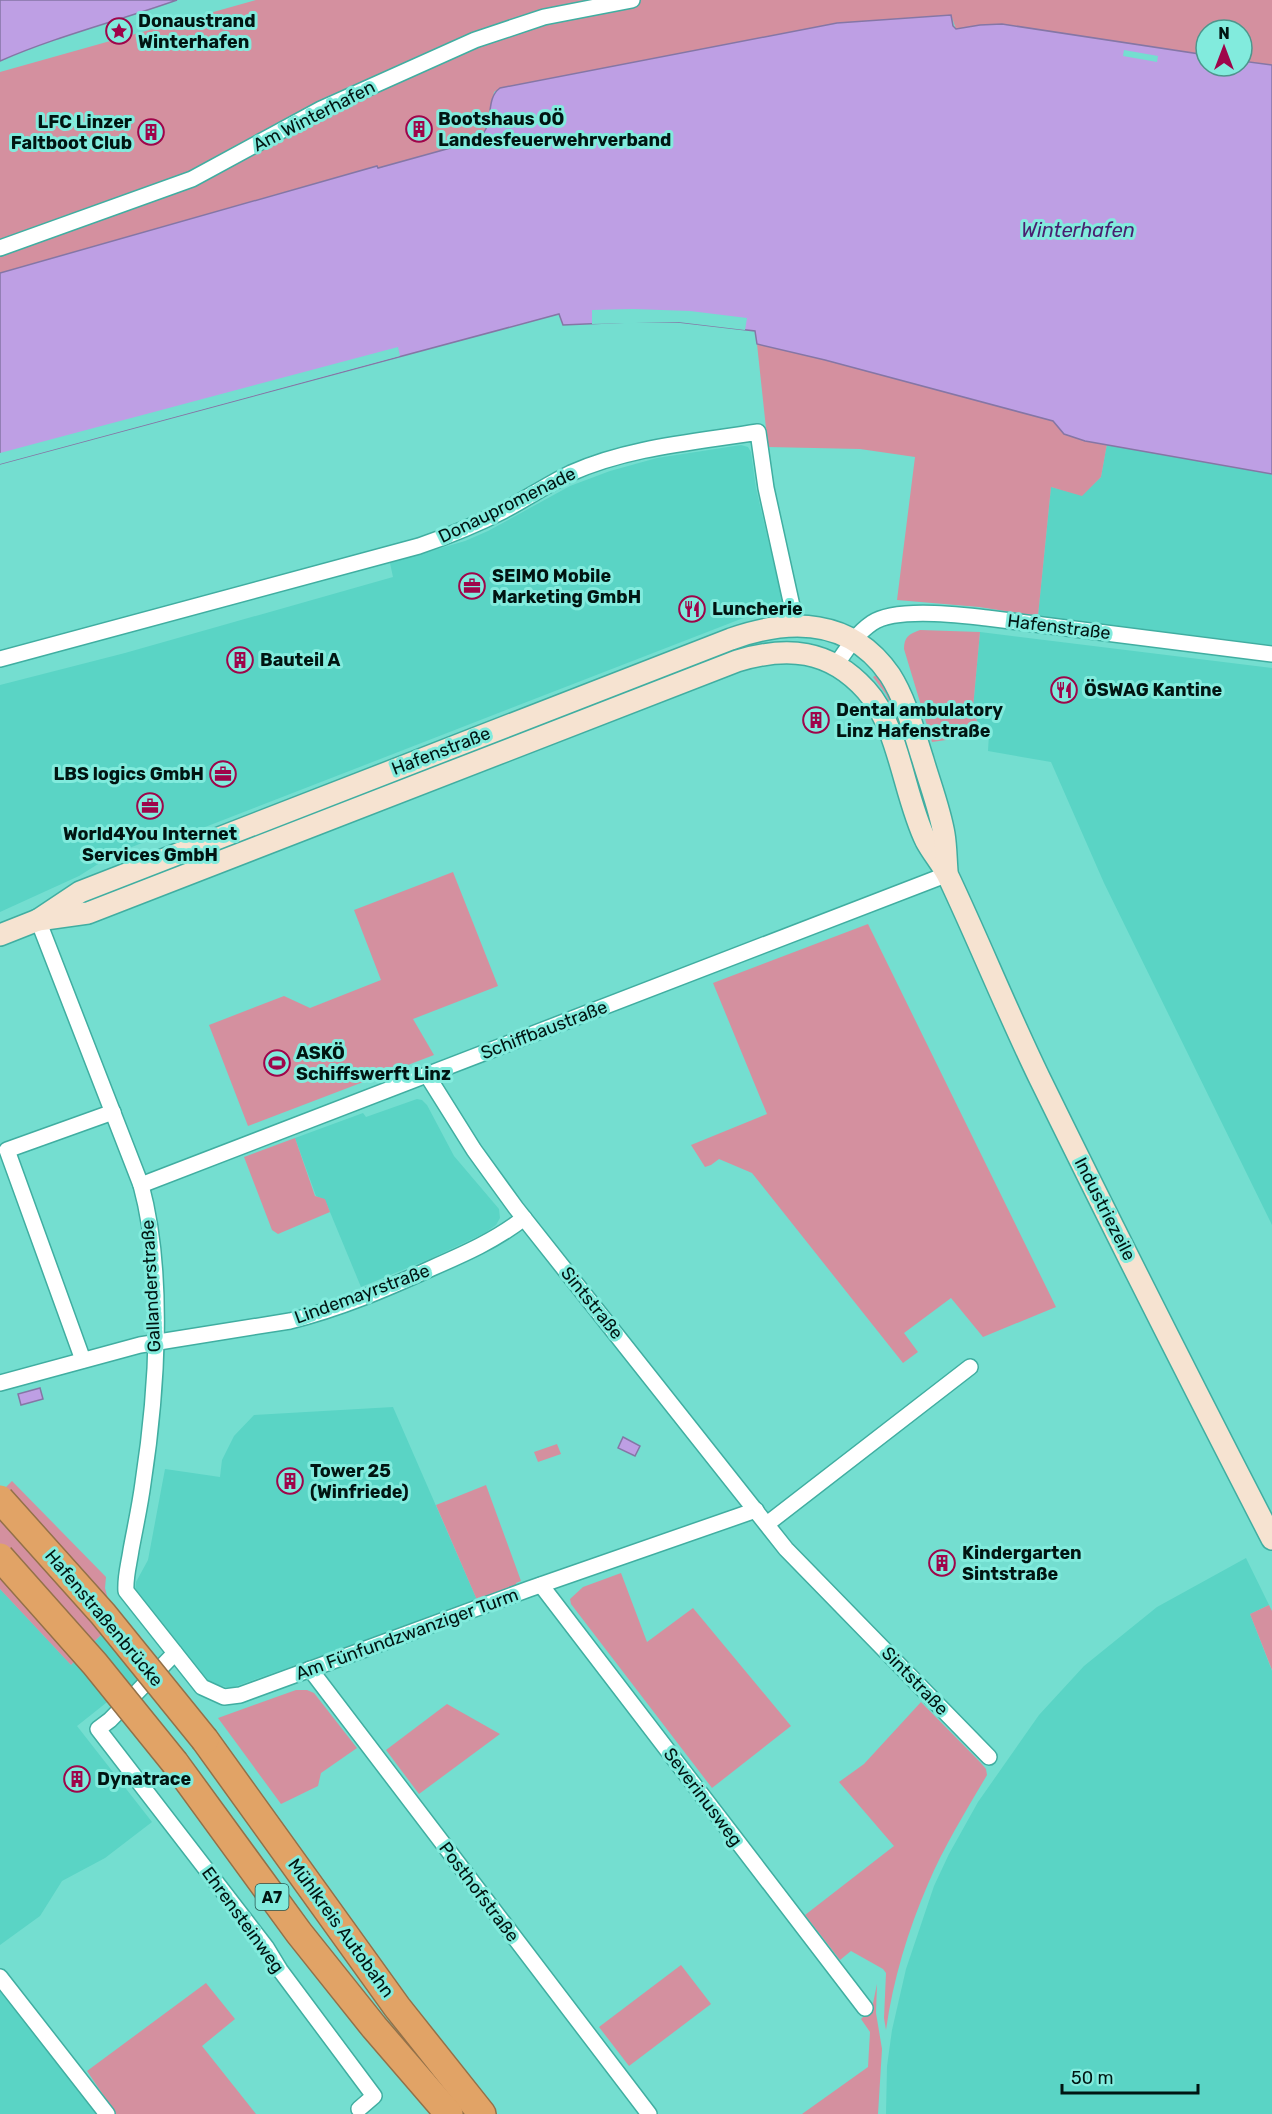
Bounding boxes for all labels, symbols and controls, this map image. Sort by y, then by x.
place label: Donaustrand Winterhafen [138,10,256,53]
place icon: Donaustrand Winterhafen [104,16,134,46]
north arrow [1194,18,1254,78]
text: N [1218,24,1230,43]
street label: Am Winterhafen [249,76,379,156]
place label: Bootshaus OÖ Landesfeuerwehrverband [438,108,671,151]
place label: LFC Linzer Faltboot Club [11,111,132,154]
building icon: Bootshaus OÖ Landesfeuerwehrverband [404,114,434,144]
building icon: LFC Linzer Faltboot Club [136,117,166,147]
water label: Winterhafen [1021,218,1135,242]
street label: Donaupromenade [435,462,579,548]
place label: SEIMO Mobile Marketing GmbH [492,565,641,608]
office icon: SEIMO Mobile Marketing GmbH [457,571,487,601]
restaurant icon: Luncherie [677,594,707,624]
place label: Luncherie [712,598,803,620]
street label: Hafenstraße [1006,610,1112,644]
building icon: Bauteil A [225,645,255,675]
place label: Bauteil A [260,649,341,671]
restaurant icon: ÖSWAG Kantine [1049,675,1079,705]
place label: ÖSWAG Kantine [1084,679,1222,701]
place label: Dental ambulatory Linz Hafenstraße [836,699,1003,742]
building icon: Dental ambulatory Linz Hafenstraße [801,705,831,735]
street label: Hafenstraße [389,722,493,780]
office icon: LBS logics GmbH [208,759,238,789]
place label: LBS logics GmbH [53,763,204,785]
office icon: World4You Internet Services GmbH [135,791,165,821]
place label: World4You Internet Services GmbH [63,823,237,866]
street label: Schiffbaustraße [478,996,610,1064]
place label: ASKÖ Schiffswerft Linz [296,1042,451,1085]
sports icon: ASKÖ Schiffswerft Linz [262,1048,292,1078]
street label: Industriezeile [1070,1154,1140,1264]
street label: Gallanderstraße [137,1219,165,1353]
street label: Lindemayrstraße [291,1259,433,1329]
street label: Sintstraße [556,1262,628,1344]
place label: Tower 25 (Winfriede) [310,1460,409,1503]
building icon: Tower 25 (Winfriede) [275,1466,305,1496]
place label: Kindergarten Sintstraße [962,1542,1082,1585]
street label: Hafenstraßenbrücke [40,1545,168,1691]
building icon: Kindergarten Sintstraße [927,1548,957,1578]
street label: Am Fünfundzwanziger Turm [293,1583,521,1685]
street label: Sintstraße [877,1642,953,1720]
street label: Severinusweg [659,1743,747,1851]
building icon: Dynatrace [62,1764,92,1794]
place label: Dynatrace [97,1768,191,1790]
street label: Posthofstraße [434,1838,524,1946]
street label: Mühlkreis Autobahn [283,1854,399,2002]
street label: Ehrensteinweg [197,1863,289,1977]
road number: A7 [256,1884,288,1910]
scale bar [1062,2057,1198,2095]
text: 50 m [1071,2067,1114,2089]

